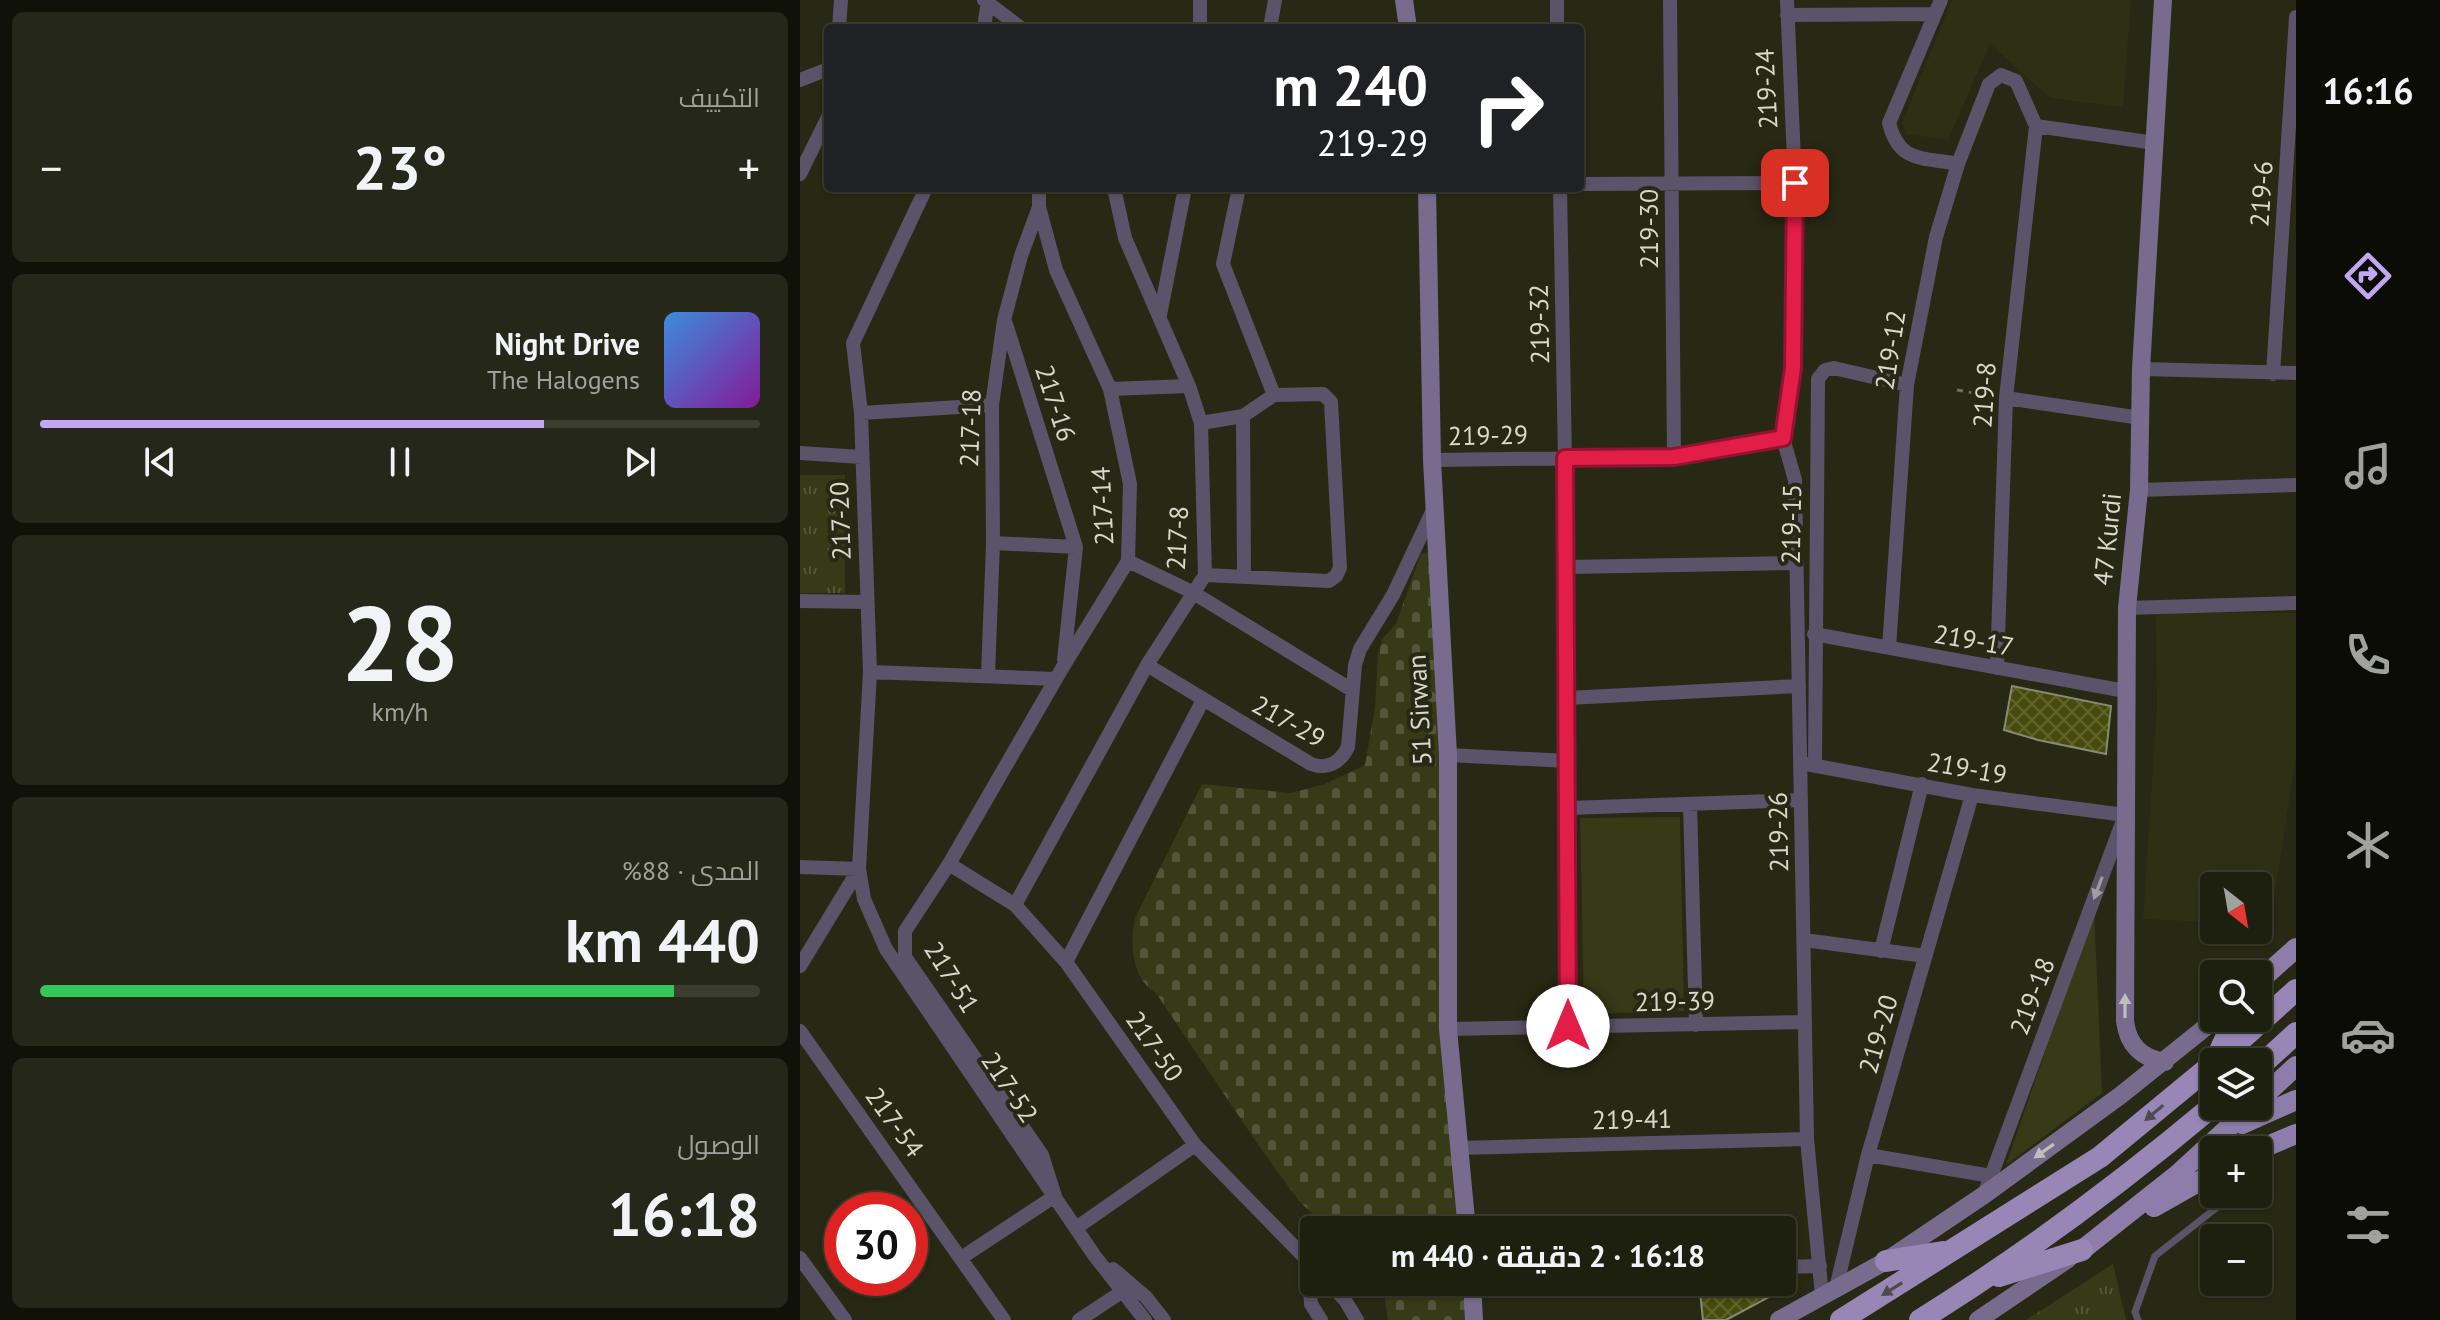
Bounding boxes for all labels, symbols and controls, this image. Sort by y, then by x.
street label: 219-24 [1747,48,1785,130]
text: 240 m [1273,49,1428,121]
icon: right [1456,56,1560,160]
text: 16:16 [2322,67,2414,114]
text: التكييف [678,81,760,114]
text: 219-29 [1317,119,1428,166]
text: 23° [353,128,447,206]
text: − [40,139,62,196]
text: + [738,139,760,196]
pin [1761,149,1829,217]
street label: 219-6 [2242,160,2280,228]
icon: arrive [1773,161,1817,205]
street label: 219-30 [1632,189,1665,269]
icon: directions [2340,248,2396,304]
street label: 219-32 [1522,284,1556,364]
street label: 219-12 [1867,308,1913,392]
text: Night Drive [494,324,640,363]
street label: 217-16 [1028,361,1084,445]
street label: 219-8 [1965,361,2003,429]
text: The Halogens [487,363,640,396]
street label: 217-18 [952,388,988,468]
street label: 219-29 [1448,418,1528,452]
icon: music [2340,438,2396,494]
icon: previous [138,440,182,484]
icon: pause [378,440,422,484]
icon: next [618,440,662,484]
street label: 217-14 [1083,466,1121,546]
street label: 217-20 [822,481,858,561]
street label: 219-15 [1774,484,1808,564]
street label: 47 Kurdi [2086,491,2128,587]
street label: 217-8 [1159,505,1195,571]
text: 28 [341,575,459,710]
street label: 219-17 [1932,617,2016,663]
icon: phone [2340,627,2396,683]
street label: 51 Sirwan [1400,654,1438,766]
street label: 217-29 [1247,688,1331,754]
text: km/h [372,695,429,728]
street label: 219-19 [1925,745,2009,791]
street label: 219-26 [1761,792,1795,872]
icon: climate [2340,817,2396,873]
text: المدى · 88% [622,854,760,887]
north arrow [2200,872,2272,944]
map controls [2200,872,2272,1296]
one-way arrow [2091,876,2104,900]
text: 440 km [565,901,760,979]
street label: 217-51 [917,935,987,1019]
street label: 219-18 [2002,953,2062,1039]
button: search [2200,960,2272,1032]
position arrow [1526,984,1610,1068]
street label: 219-39 [1635,984,1715,1018]
street label: 219-20 [1851,991,1905,1077]
one-way arrow [2119,993,2131,1018]
street label: 217-50 [1119,1004,1191,1088]
icon: car [2340,1007,2396,1063]
street label: 217-52 [974,1045,1046,1129]
button: layers [2200,1048,2272,1120]
street label: 217-54 [859,1081,931,1163]
street label: 219-41 [1592,1102,1672,1136]
one-way arrow [2144,1104,2164,1121]
text: الوصول [677,1128,760,1161]
button: + [2200,1136,2272,1208]
one-way arrow [2034,1143,2055,1158]
text: 16:18 [608,1175,760,1253]
speed limit sign: 30 [824,1192,928,1296]
icon: filters [2340,1197,2396,1253]
button: − [2200,1224,2272,1296]
text: 16:18 · 2 دقيقة · 440 m [1391,1236,1705,1275]
one-way arrow [1881,1282,1903,1296]

